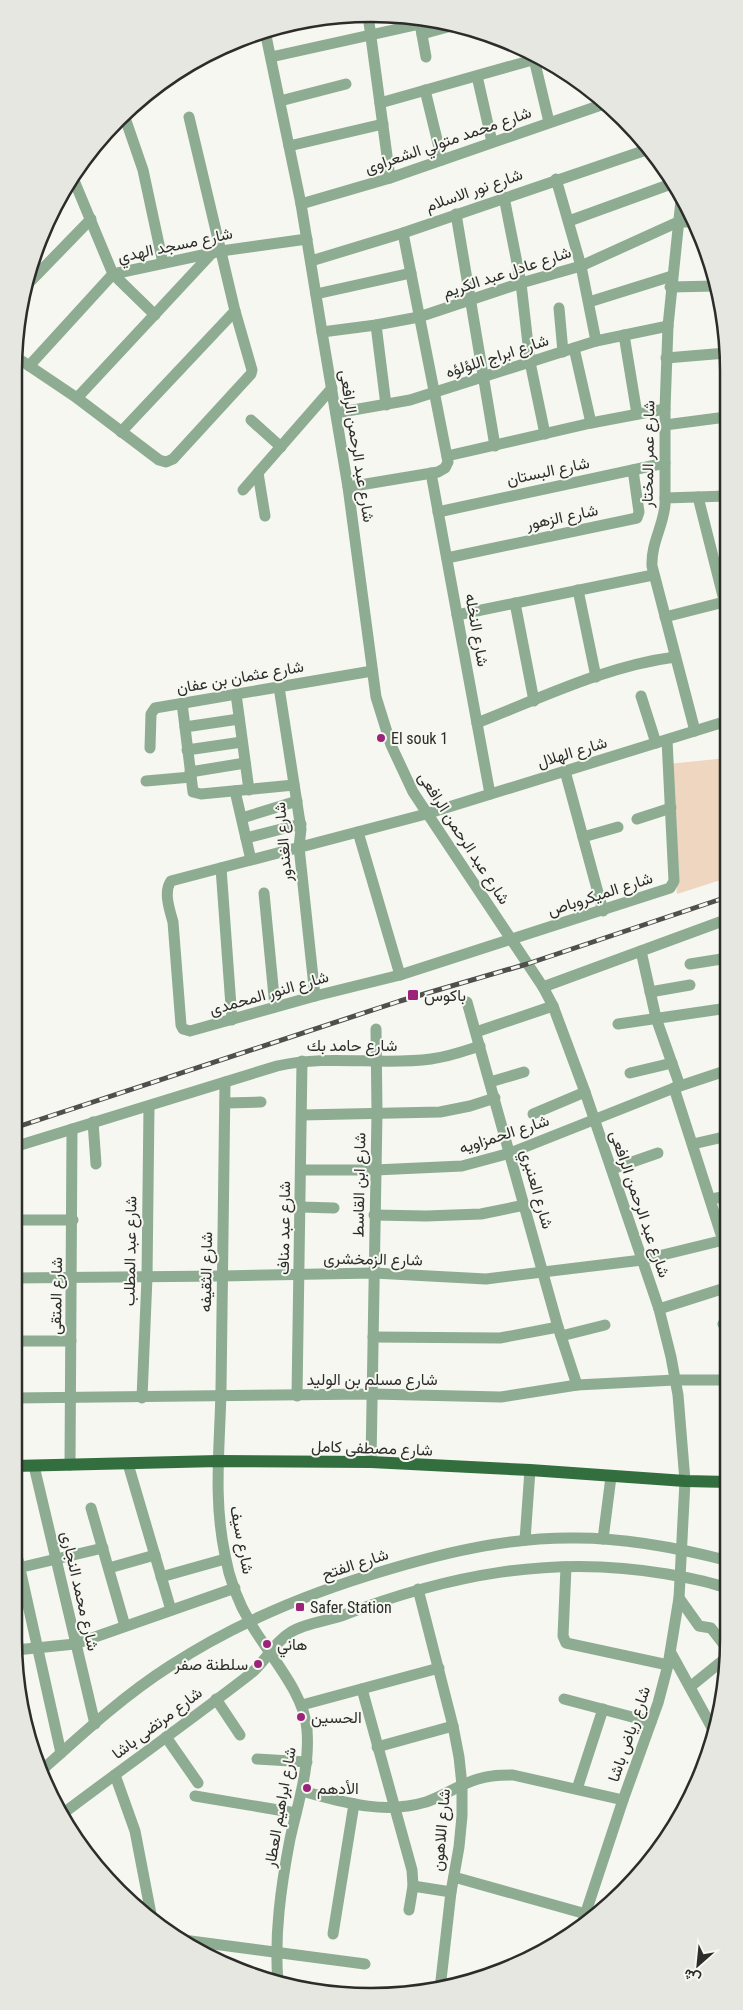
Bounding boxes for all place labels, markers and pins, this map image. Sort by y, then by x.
place label: El souk 1 [391,729,448,748]
marker: El souk 1 [375,732,387,744]
place label: باكوس [424,986,466,1006]
marker: باكوس [406,988,420,1002]
place label: Safer Station [310,1598,392,1617]
marker: Safer Station [294,1601,306,1613]
place label: هاني [277,1635,307,1658]
marker: هاني [261,1638,273,1650]
place label: سلطنة صفر [174,1655,248,1675]
marker: سلطنة صفر [252,1658,264,1670]
place label: الحسين [311,1708,362,1728]
marker: الحسين [295,1711,307,1723]
place label: الأدهم [317,1779,359,1799]
marker: الأدهم [301,1782,313,1794]

